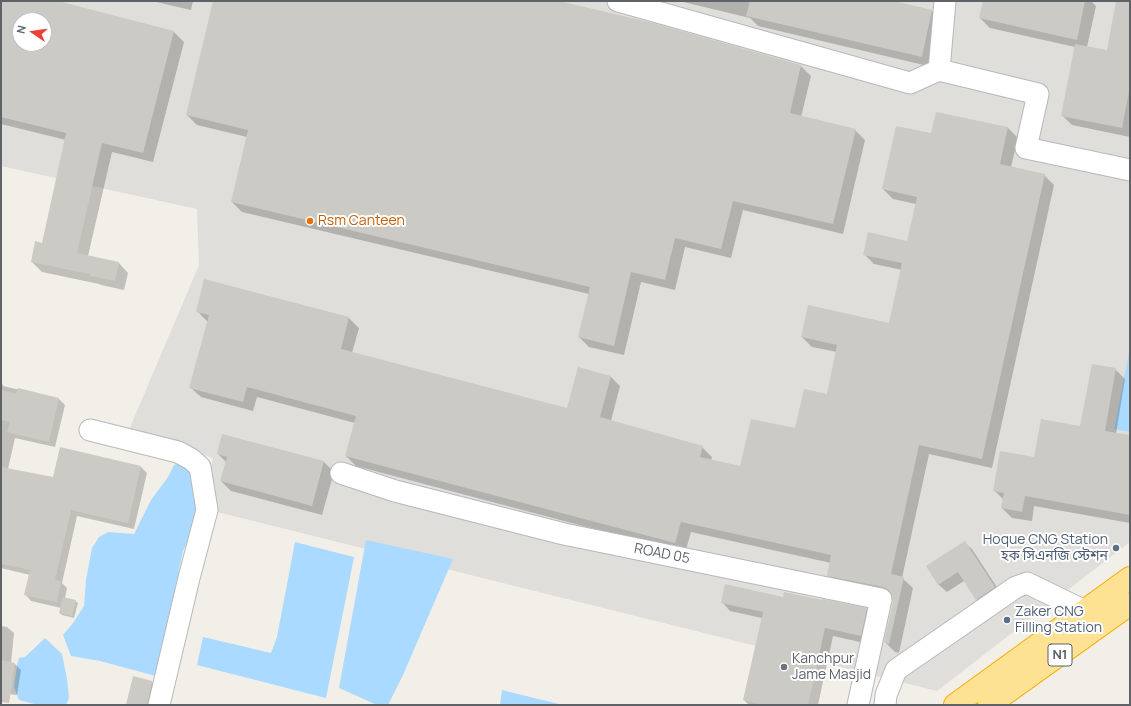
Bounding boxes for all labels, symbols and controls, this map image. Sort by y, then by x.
north arrow [12,12,52,52]
text: N [13,24,29,35]
place label: Rsm Canteen [318,213,405,229]
marker: Rsm Canteen [305,216,315,226]
place label: Hoque CNG Station হক সিএনজি স্টেশন [983,532,1108,564]
street label: ROAD 05 [633,540,691,568]
marker: Hoque CNG Station হক সিএনজি স্টেশন [1111,543,1121,553]
place label: Zaker CNG Filling Station [1015,604,1102,636]
marker: Zaker CNG Filling Station [1002,615,1012,625]
road number: N1 [1048,644,1072,666]
place label: Kanchpur Jame Masjid [792,651,871,684]
marker: Kanchpur Jame Masjid [779,662,789,672]

